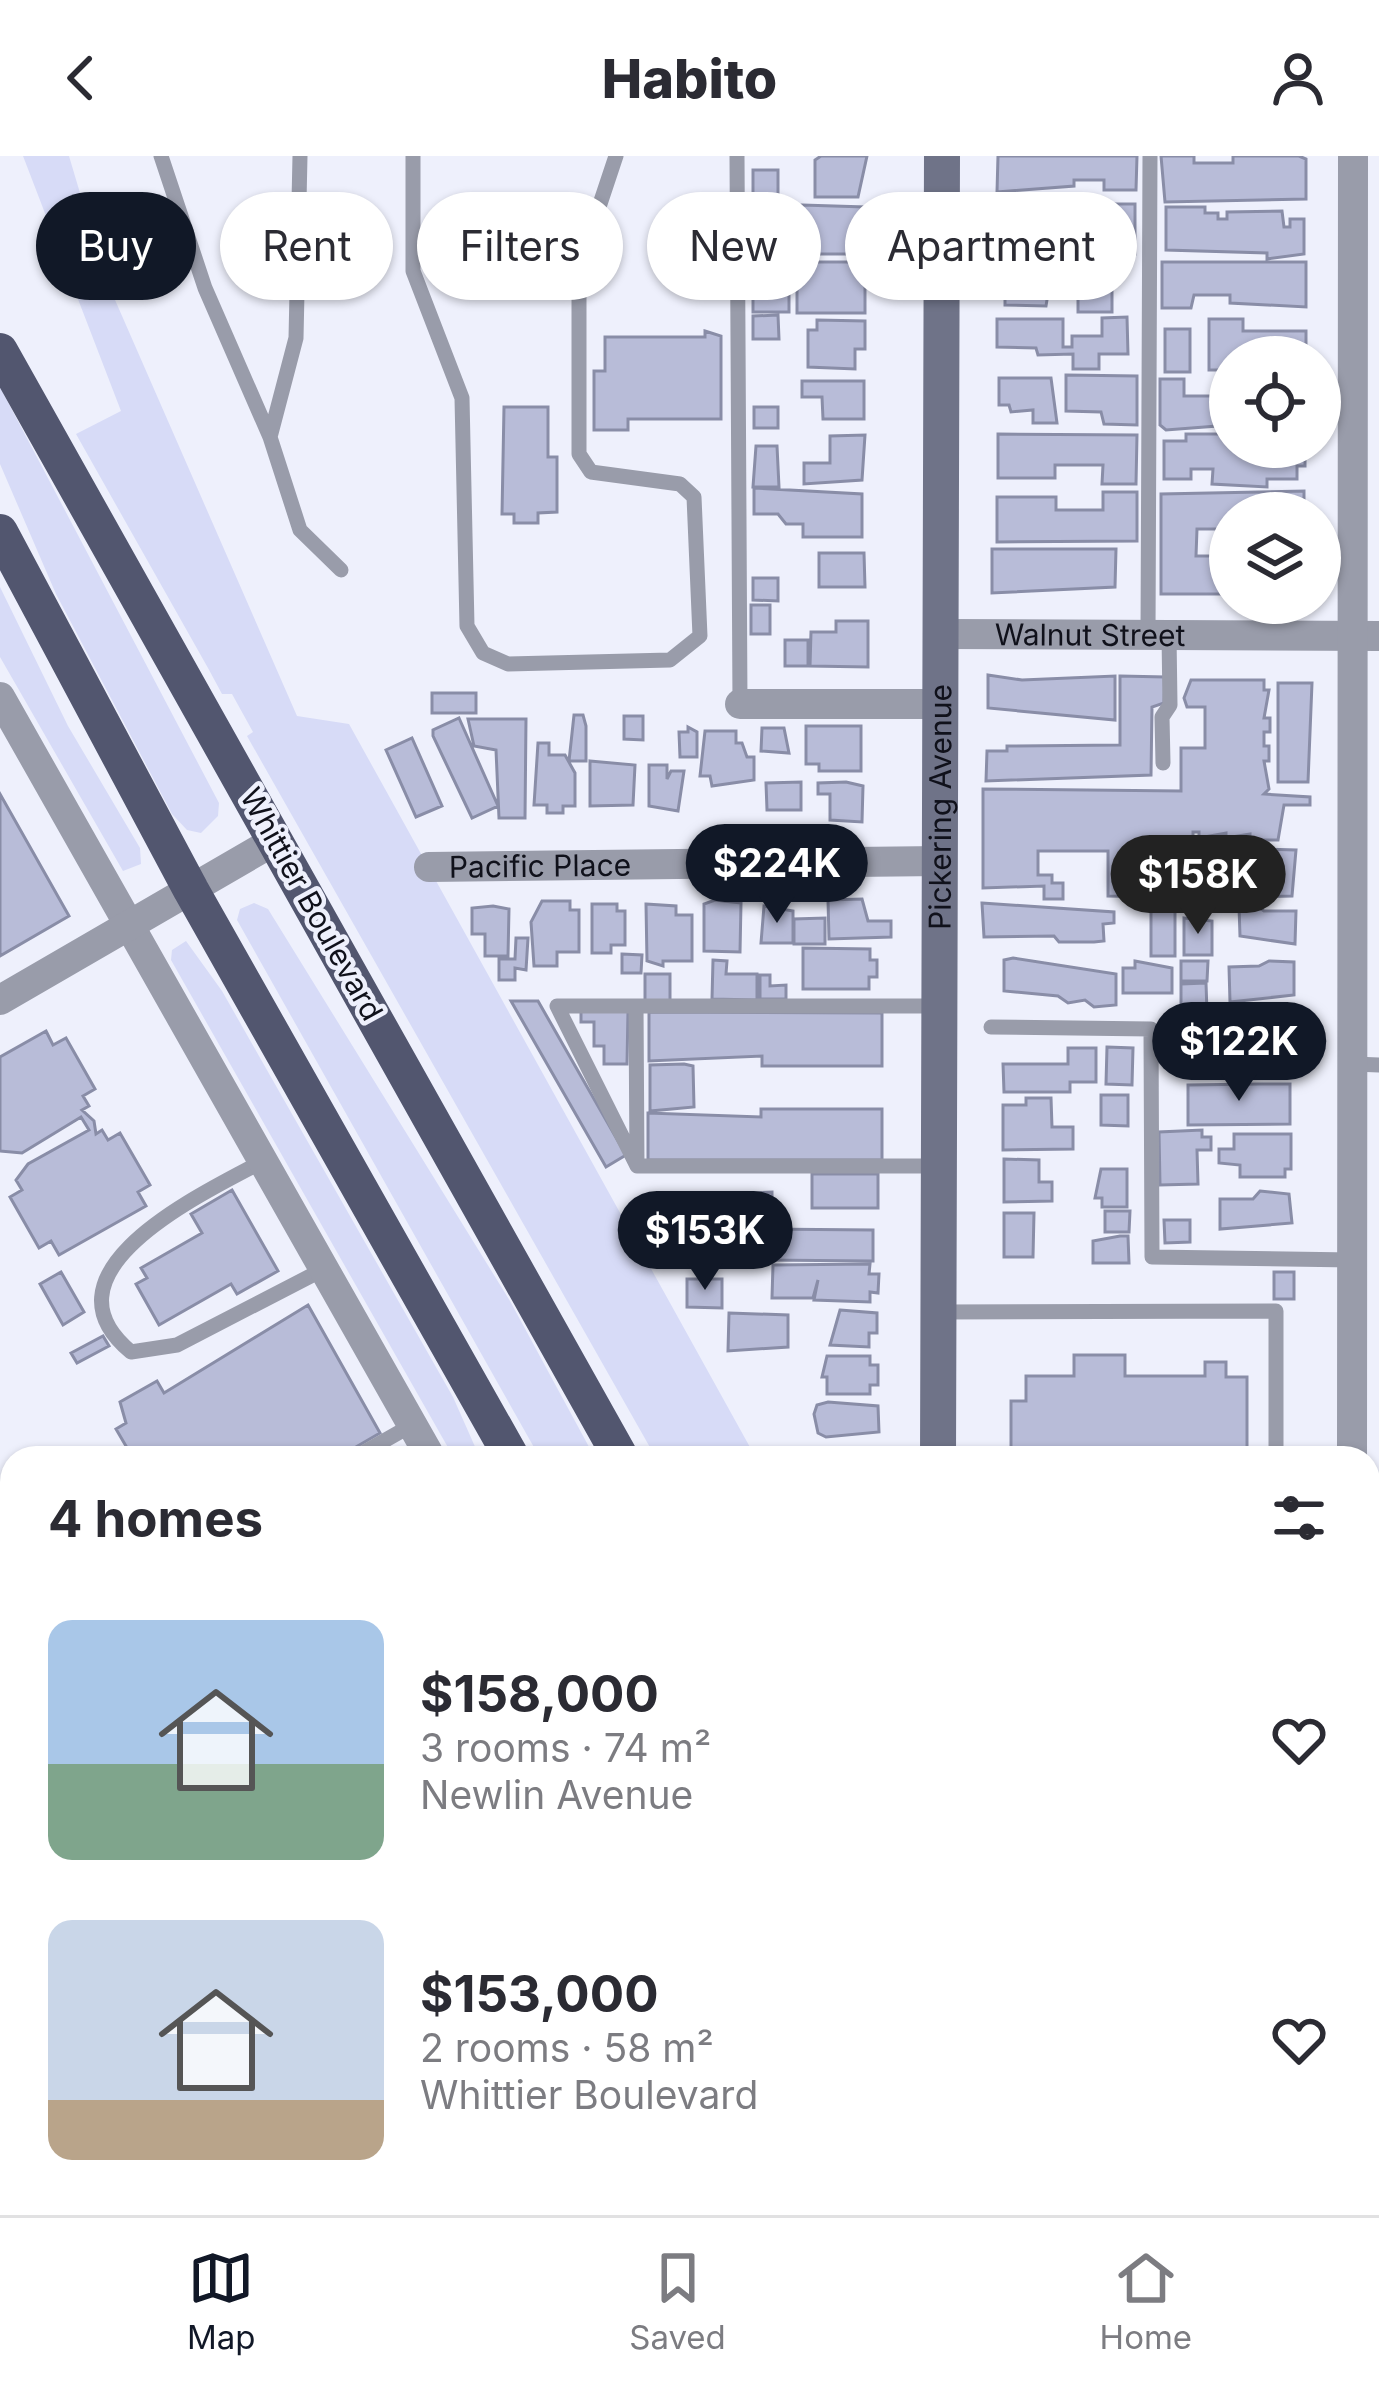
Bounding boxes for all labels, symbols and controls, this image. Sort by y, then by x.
icon: back [48,45,114,111]
icon: person [1265,45,1331,111]
text: Habito [602,46,777,111]
chip: Buy [36,192,196,300]
chip: Rent [220,192,393,300]
chip: Filters [417,192,623,300]
chip: New [647,192,821,300]
chip: Apartment [845,192,1137,300]
map controls [1209,336,1341,624]
button: locate [1209,336,1341,468]
button: layers [1209,492,1341,624]
street label: Walnut Street [995,616,1186,653]
street label: Pickering Avenue [922,684,958,930]
street label: Whittier Boulevard [233,781,391,1027]
pin: $224K [693,824,861,926]
pin: $158K [1114,835,1282,937]
text: $224K [713,839,841,886]
street label: Pacific Place [449,847,631,885]
text: $158K [1138,850,1258,897]
pin: $122K [1155,1002,1323,1104]
text: $122K [1179,1017,1299,1064]
pin: $153K [621,1191,789,1293]
text: $153K [645,1206,765,1253]
icon: filters [1266,1485,1332,1551]
text: 4 homes [48,1488,263,1549]
text: $158,000 [420,1663,659,1724]
icon: home [144,1668,288,1812]
icon: heart [1266,1707,1332,1773]
text: 3 rooms · 74 m² [420,1724,711,1771]
text: Newlin Avenue [420,1771,693,1818]
text: $153,000 [420,1963,659,2024]
icon: home [144,1968,288,2112]
icon: heart [1266,2007,1332,2073]
text: 2 rooms · 58 m² [420,2024,714,2071]
text: Whittier Boulevard [420,2071,758,2118]
tab: Map [187,2245,255,2357]
tab: Saved [629,2245,726,2357]
tab: Home [1100,2245,1192,2357]

